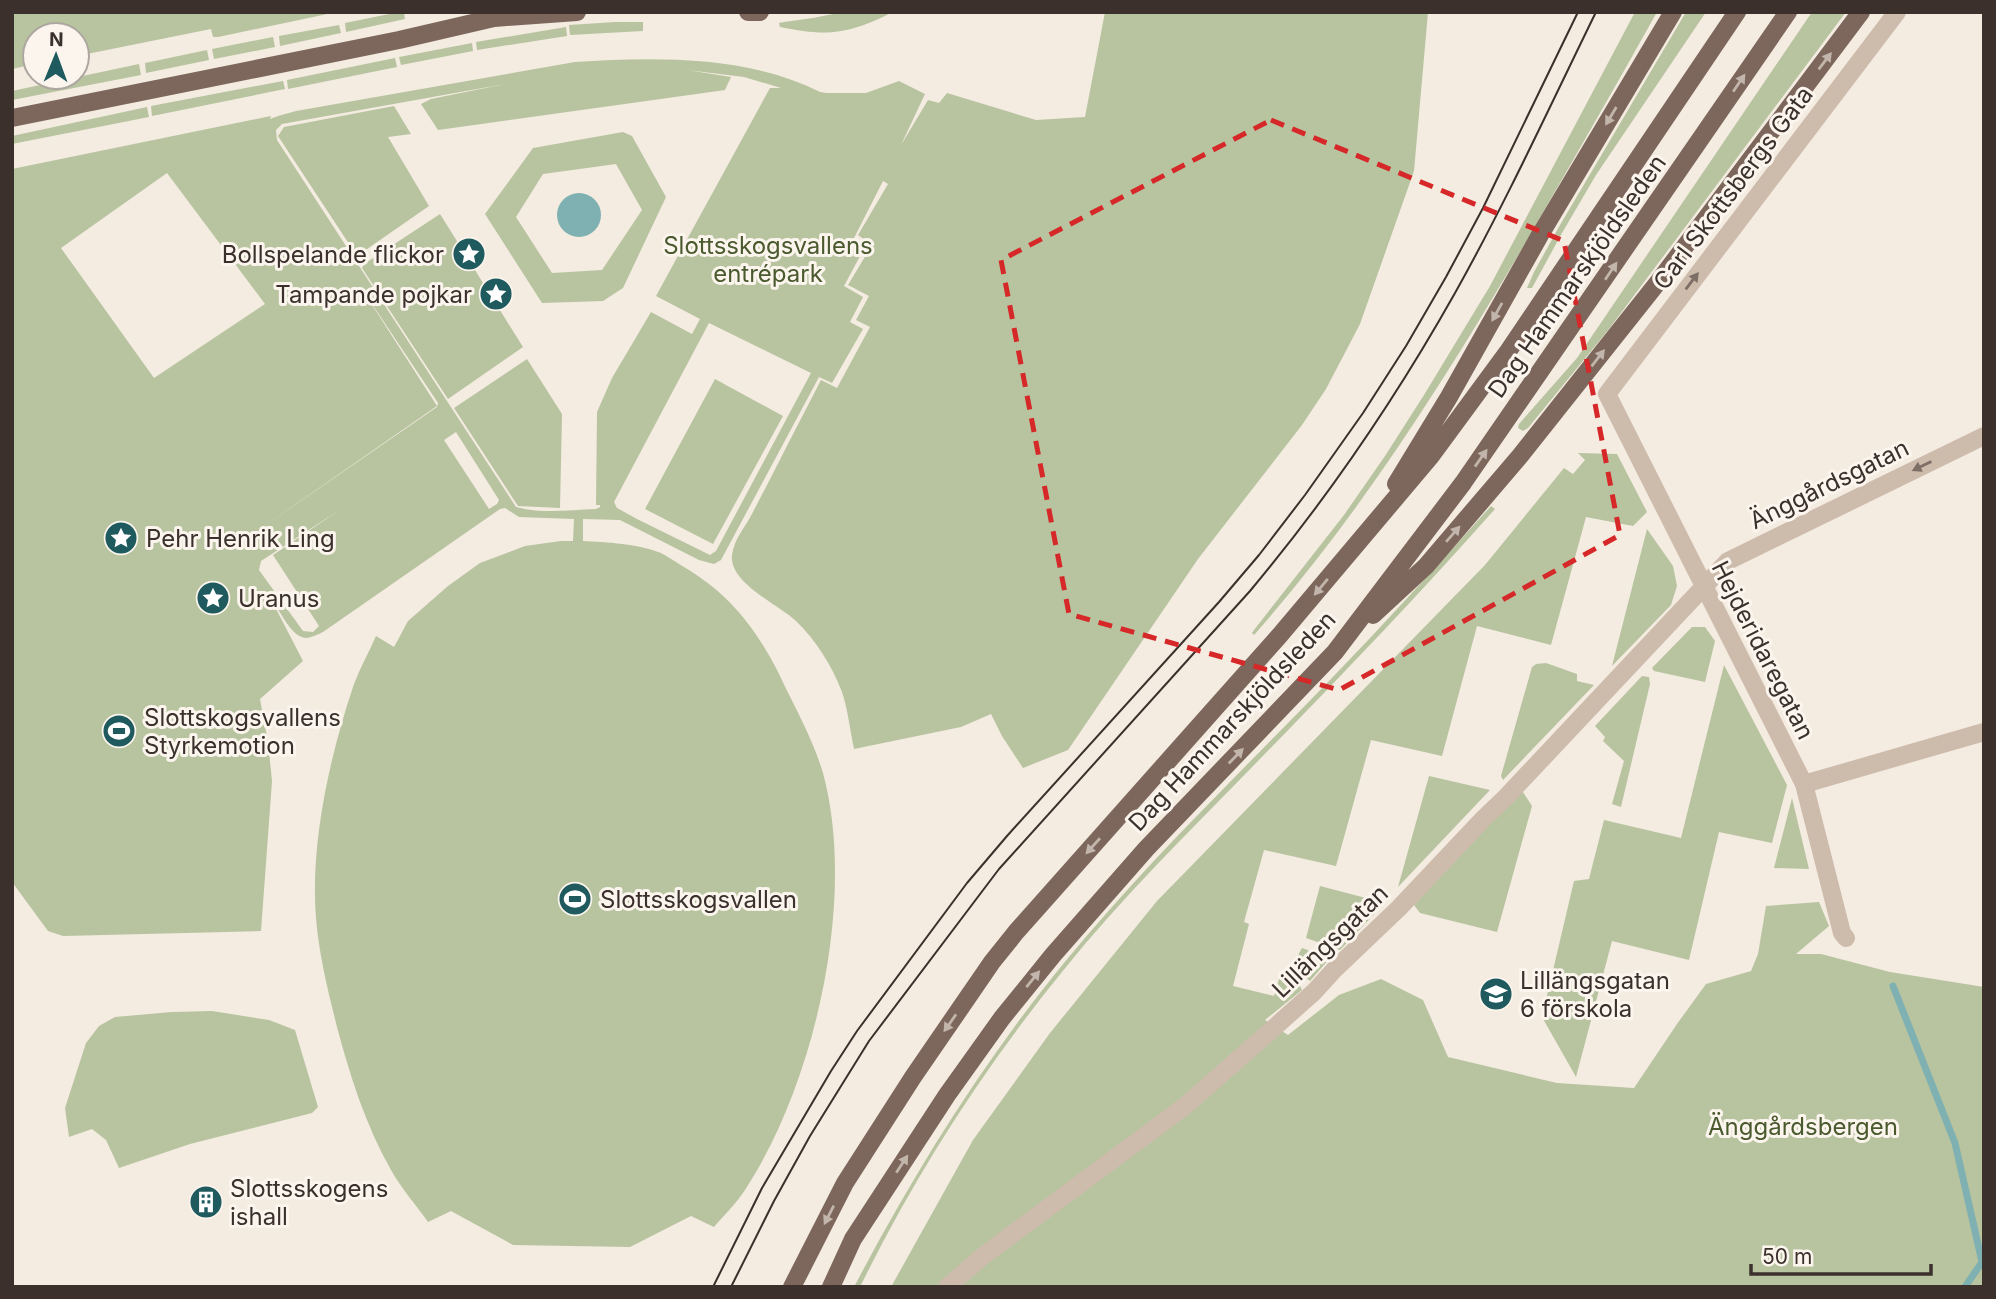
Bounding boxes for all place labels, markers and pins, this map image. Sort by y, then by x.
place icon: Bollspelande flickor [450,235,488,273]
place label: Bollspelande flickor [222,240,444,269]
place icon: Tampande pojkar [477,275,515,313]
place label: Tampande pojkar [275,280,472,309]
place icon: Pehr Henrik Ling [102,519,140,557]
place label: Pehr Henrik Ling [146,524,335,553]
place icon: Uranus [194,579,232,617]
place label: Uranus [238,584,319,613]
place label: Slottskogsvallens Styrkemotion [144,703,341,760]
sports icon: Slottskogsvallens Styrkemotion [100,712,138,750]
sports icon: Slottsskogsvallen [556,880,594,918]
place label: Slottsskogsvallen [600,885,797,914]
place label: Lillängsgatan 6 förskola [1520,966,1670,1023]
school or university icon: Lillängsgatan 6 förskola [1477,975,1515,1013]
place label: Slottsskogens ishall [230,1174,388,1231]
building icon: Slottsskogens ishall [187,1183,225,1221]

